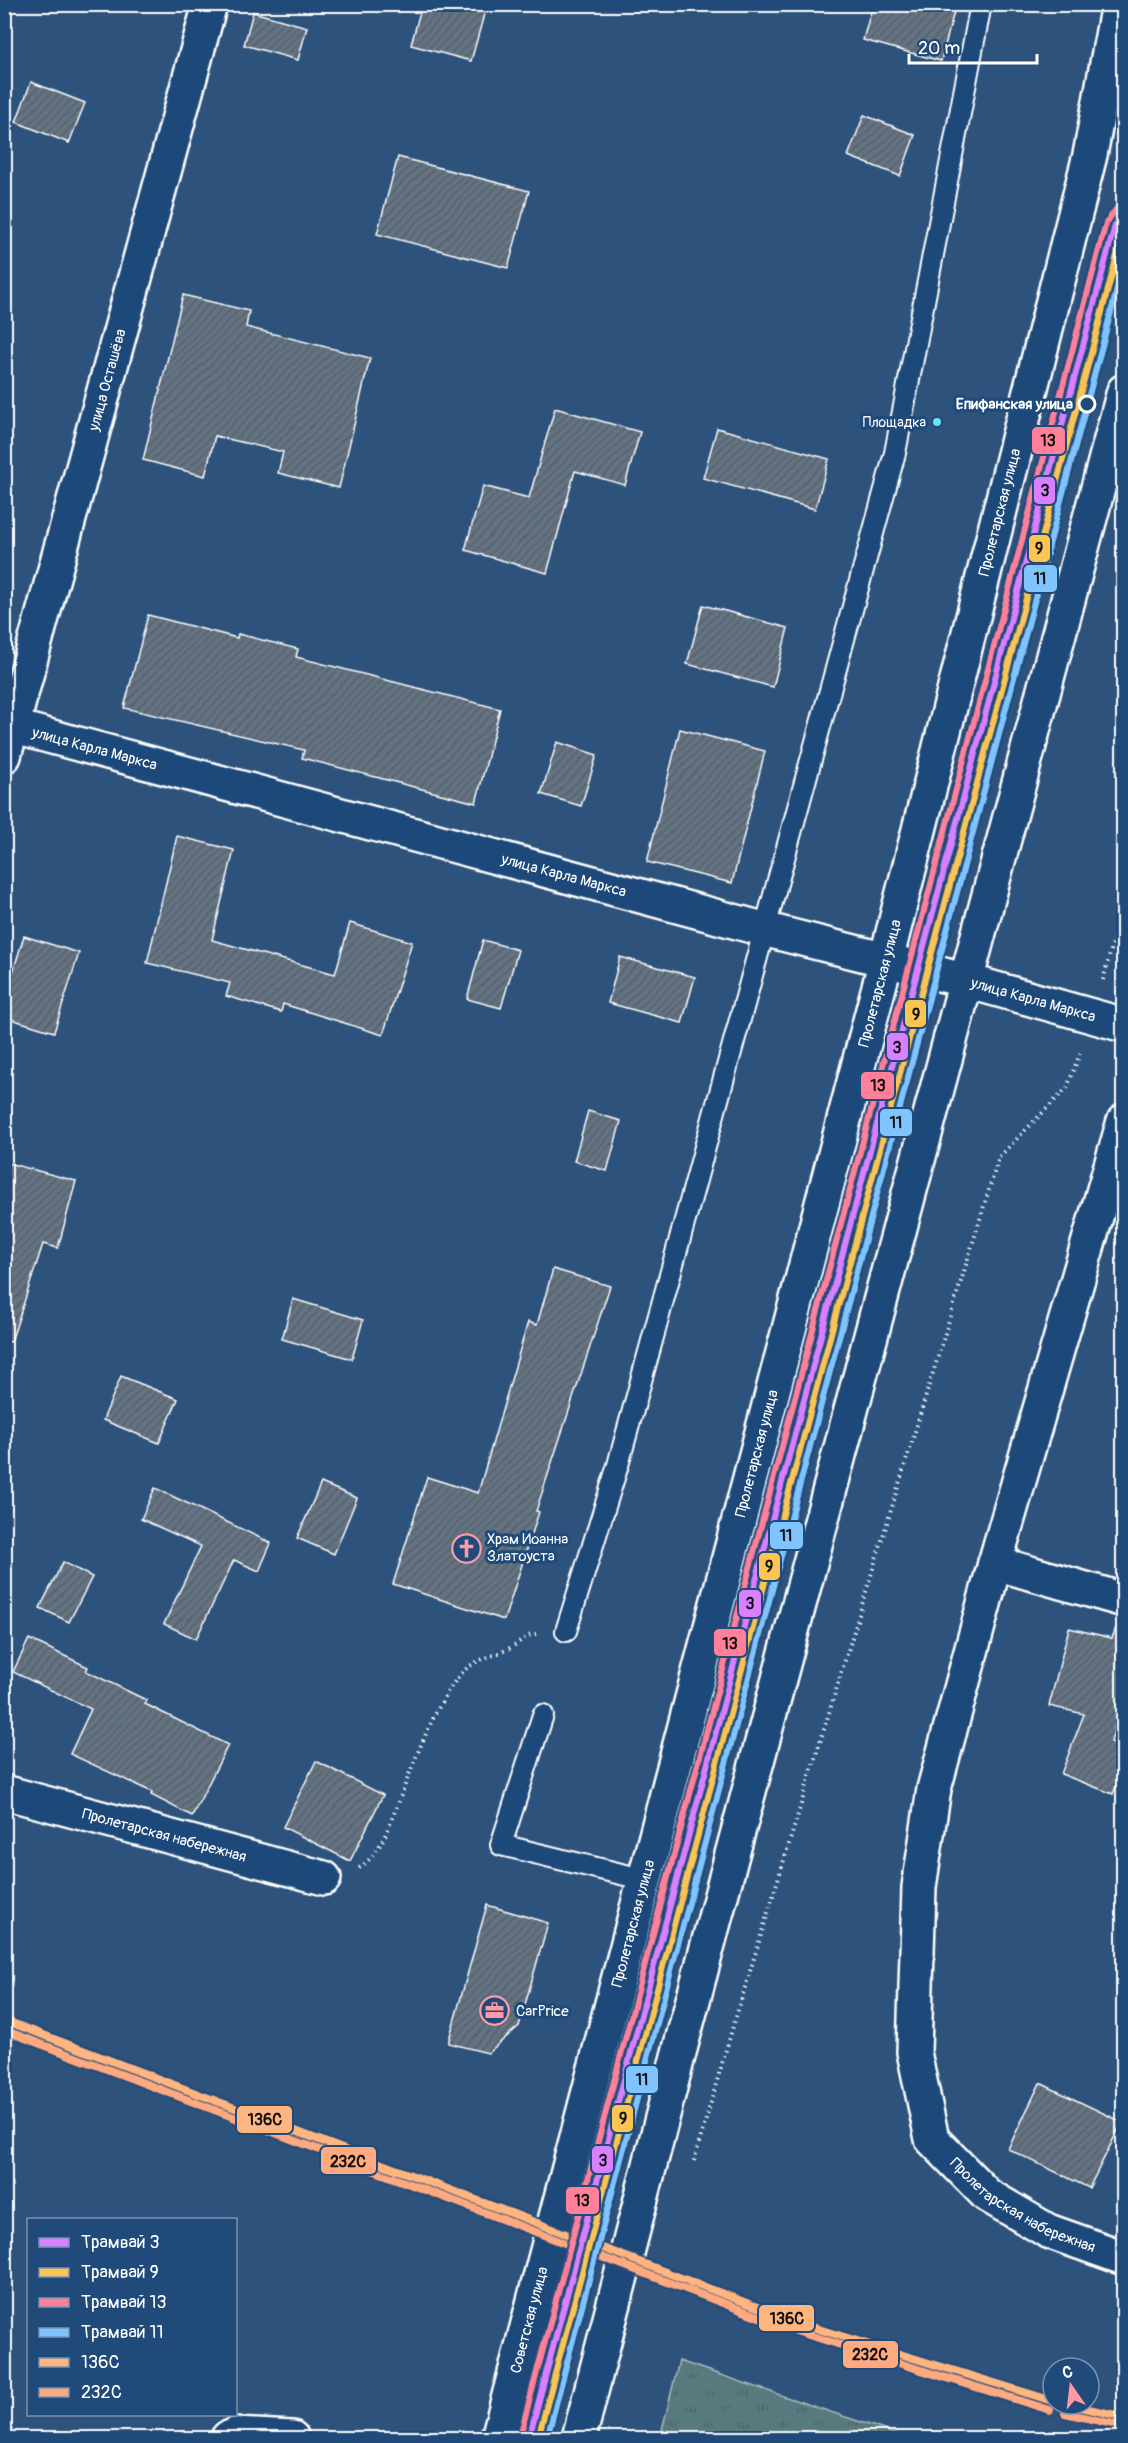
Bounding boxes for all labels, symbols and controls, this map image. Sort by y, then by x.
scale bar [909,27,1036,65]
text: 20 m [918,37,960,60]
street label: улица Осташёва [84,327,130,434]
place label: Епифанская улица [956,395,1073,414]
marker: Епифанская улица [1078,395,1096,413]
place label: Площадка [863,414,926,431]
marker: Площадка [931,416,943,428]
line badge: 13 [1031,426,1066,455]
text: 13 [1040,431,1056,451]
street label: Пролетарская улица [974,446,1025,578]
line badge: 3 [1033,476,1056,505]
text: 3 [1041,481,1050,501]
line badge: 9 [1028,534,1051,563]
text: 9 [1035,539,1043,559]
line badge: 11 [1023,564,1058,593]
text: 11 [1034,569,1046,589]
street label: улица Карла Маркса [29,722,159,774]
street label: улица Карла Маркса [498,849,629,901]
street label: Пролетарская улица [854,917,905,1049]
street label: улица Карла Маркса [968,973,1098,1026]
line badge: 9 [904,999,927,1028]
text: 9 [912,1005,920,1025]
line badge: 3 [886,1032,909,1061]
text: 3 [893,1038,902,1058]
line badge: 13 [860,1071,895,1100]
text: 13 [870,1076,886,1096]
line badge: 11 [879,1108,913,1137]
text: 11 [890,1113,902,1133]
street label: Пролетарская улица [731,1388,782,1519]
line badge: 11 [769,1521,804,1550]
text: 11 [780,1526,792,1546]
place label: Храм Иоанна Златоуста [487,1530,568,1566]
church icon: Храм Иоанна Златоуста [450,1532,482,1564]
line badge: 9 [758,1552,781,1581]
text: 9 [765,1557,773,1577]
line badge: 3 [738,1589,762,1618]
text: 3 [746,1594,755,1614]
line badge: 13 [713,1628,747,1657]
text: 13 [722,1634,738,1654]
street label: Пролетарская набережная [80,1804,249,1866]
street label: Пролетарская улица [607,1858,659,1989]
office icon: CarPrice [479,1995,511,2027]
place label: CarPrice [516,2002,569,2021]
line badge: 11 [625,2065,659,2094]
text: 11 [636,2070,648,2090]
line badge: 9 [611,2104,634,2133]
line badge: 136С [236,2105,293,2134]
text: 9 [619,2109,627,2129]
text: 136С [248,2110,282,2130]
line badge: 3 [591,2145,614,2174]
line badge: 232C [320,2146,377,2175]
text: 3 [599,2151,608,2171]
text: 232C [330,2152,366,2172]
street label: Пролетарская набережная [946,2154,1098,2257]
line badge: 13 [565,2186,600,2215]
text: 13 [574,2191,590,2211]
legend [27,2218,237,2416]
text: Трамвай 3 [81,2231,160,2254]
text: Трамвай 9 [81,2261,159,2284]
street label: Советская улица [506,2265,552,2375]
text: Трамвай 13 [81,2291,167,2314]
line badge: 136С [758,2304,815,2332]
text: 136С [770,2309,804,2329]
text: Трамвай 11 [81,2321,164,2344]
line badge: 232C [842,2340,899,2369]
text: 232C [852,2345,888,2365]
text: 136С [81,2351,120,2374]
north arrow [1041,2356,1101,2416]
text: С [1060,2361,1075,2383]
text: 232C [81,2381,122,2404]

